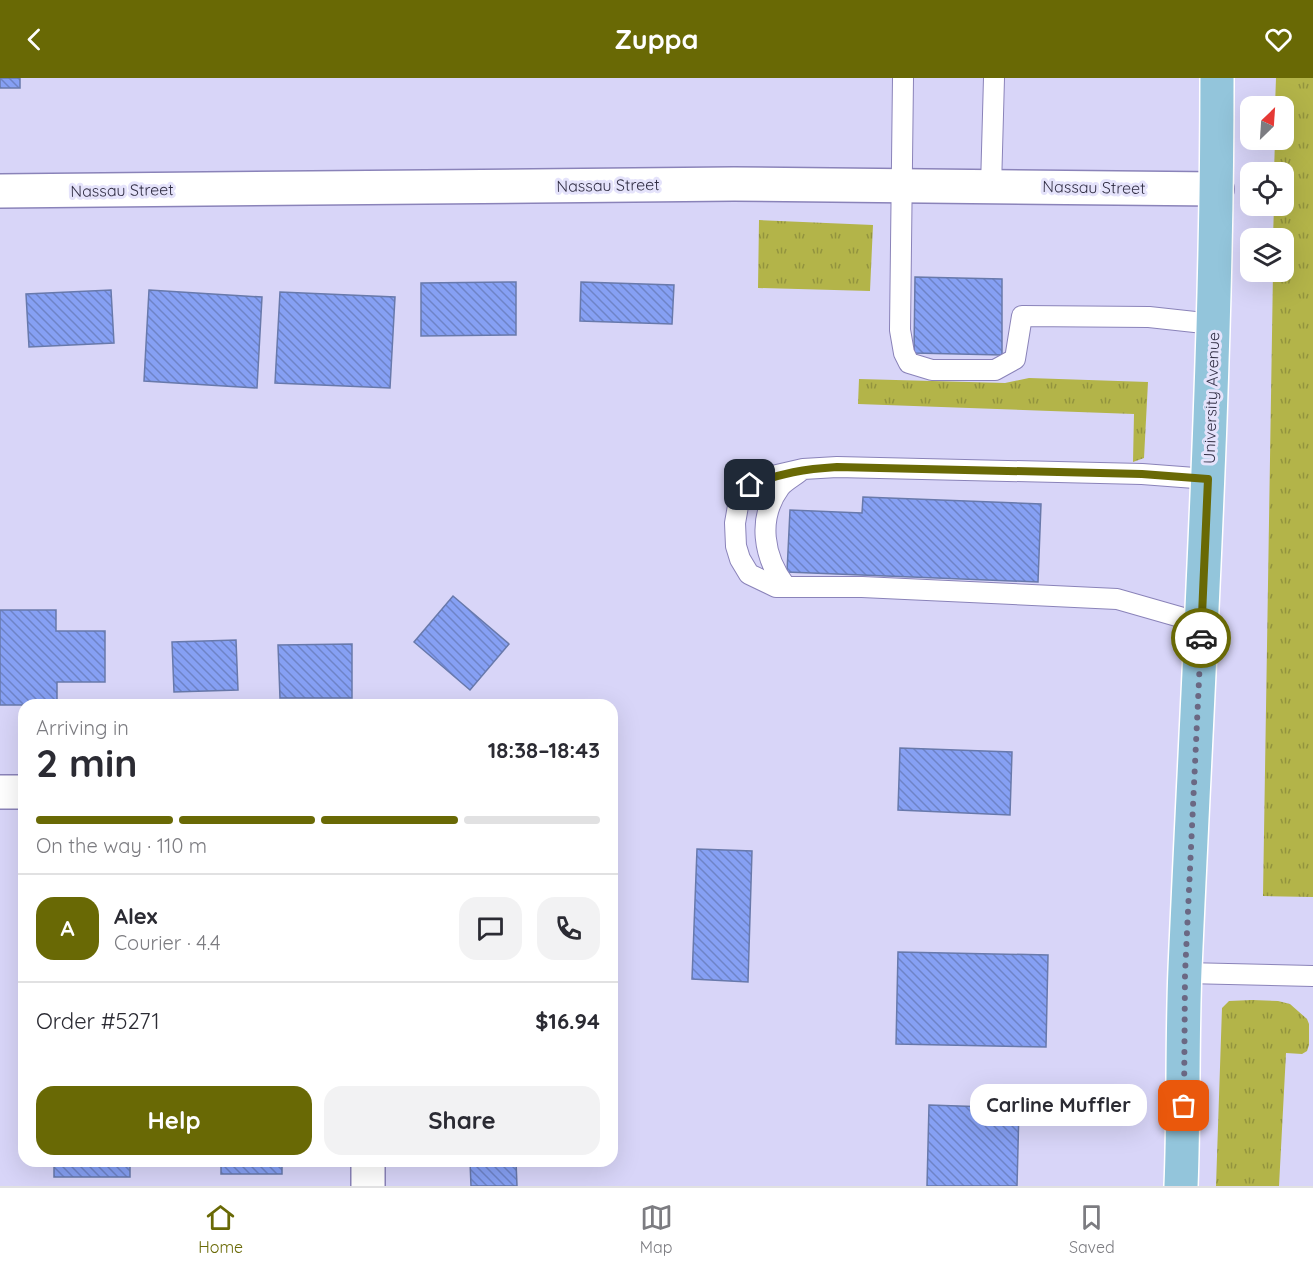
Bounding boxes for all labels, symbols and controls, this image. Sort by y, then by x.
text: Zuppa [614,22,699,56]
icon: back [18,23,51,56]
icon: heart [1262,23,1295,56]
north arrow [1240,96,1294,150]
map controls [1240,96,1294,282]
button: locate [1240,162,1294,216]
street label: Nassau Street [556,174,660,196]
street label: Nassau Street [1042,176,1146,198]
street label: Nassau Street [70,179,174,201]
button: layers [1240,228,1294,282]
street label: University Avenue [1199,332,1223,464]
pin [724,459,775,510]
icon: home [733,468,766,501]
courier [1171,608,1231,668]
icon: car [1185,622,1218,655]
text: Arriving in [36,715,129,740]
text: 18:38–18:43 [488,736,600,764]
text: 2 min [36,738,138,787]
text: On the way · 110 m [36,833,207,858]
button: chat [459,897,522,960]
button: phone [537,897,600,960]
text: Alex [114,902,157,930]
text: A [60,914,75,942]
text: Courier · 4.4 [114,930,220,955]
text: Order #5271 [36,1007,160,1035]
text: $16.94 [535,1007,600,1035]
pin [1158,1080,1209,1131]
callout: Carline Muffler [971,1085,1148,1127]
button: Help [36,1086,312,1155]
button: Share [324,1086,600,1155]
icon: bag [1167,1089,1200,1122]
text: Carline Muffler [986,1092,1131,1117]
tab: Home [198,1201,243,1257]
tab: Map [640,1201,673,1257]
tab: Saved [1069,1201,1115,1257]

